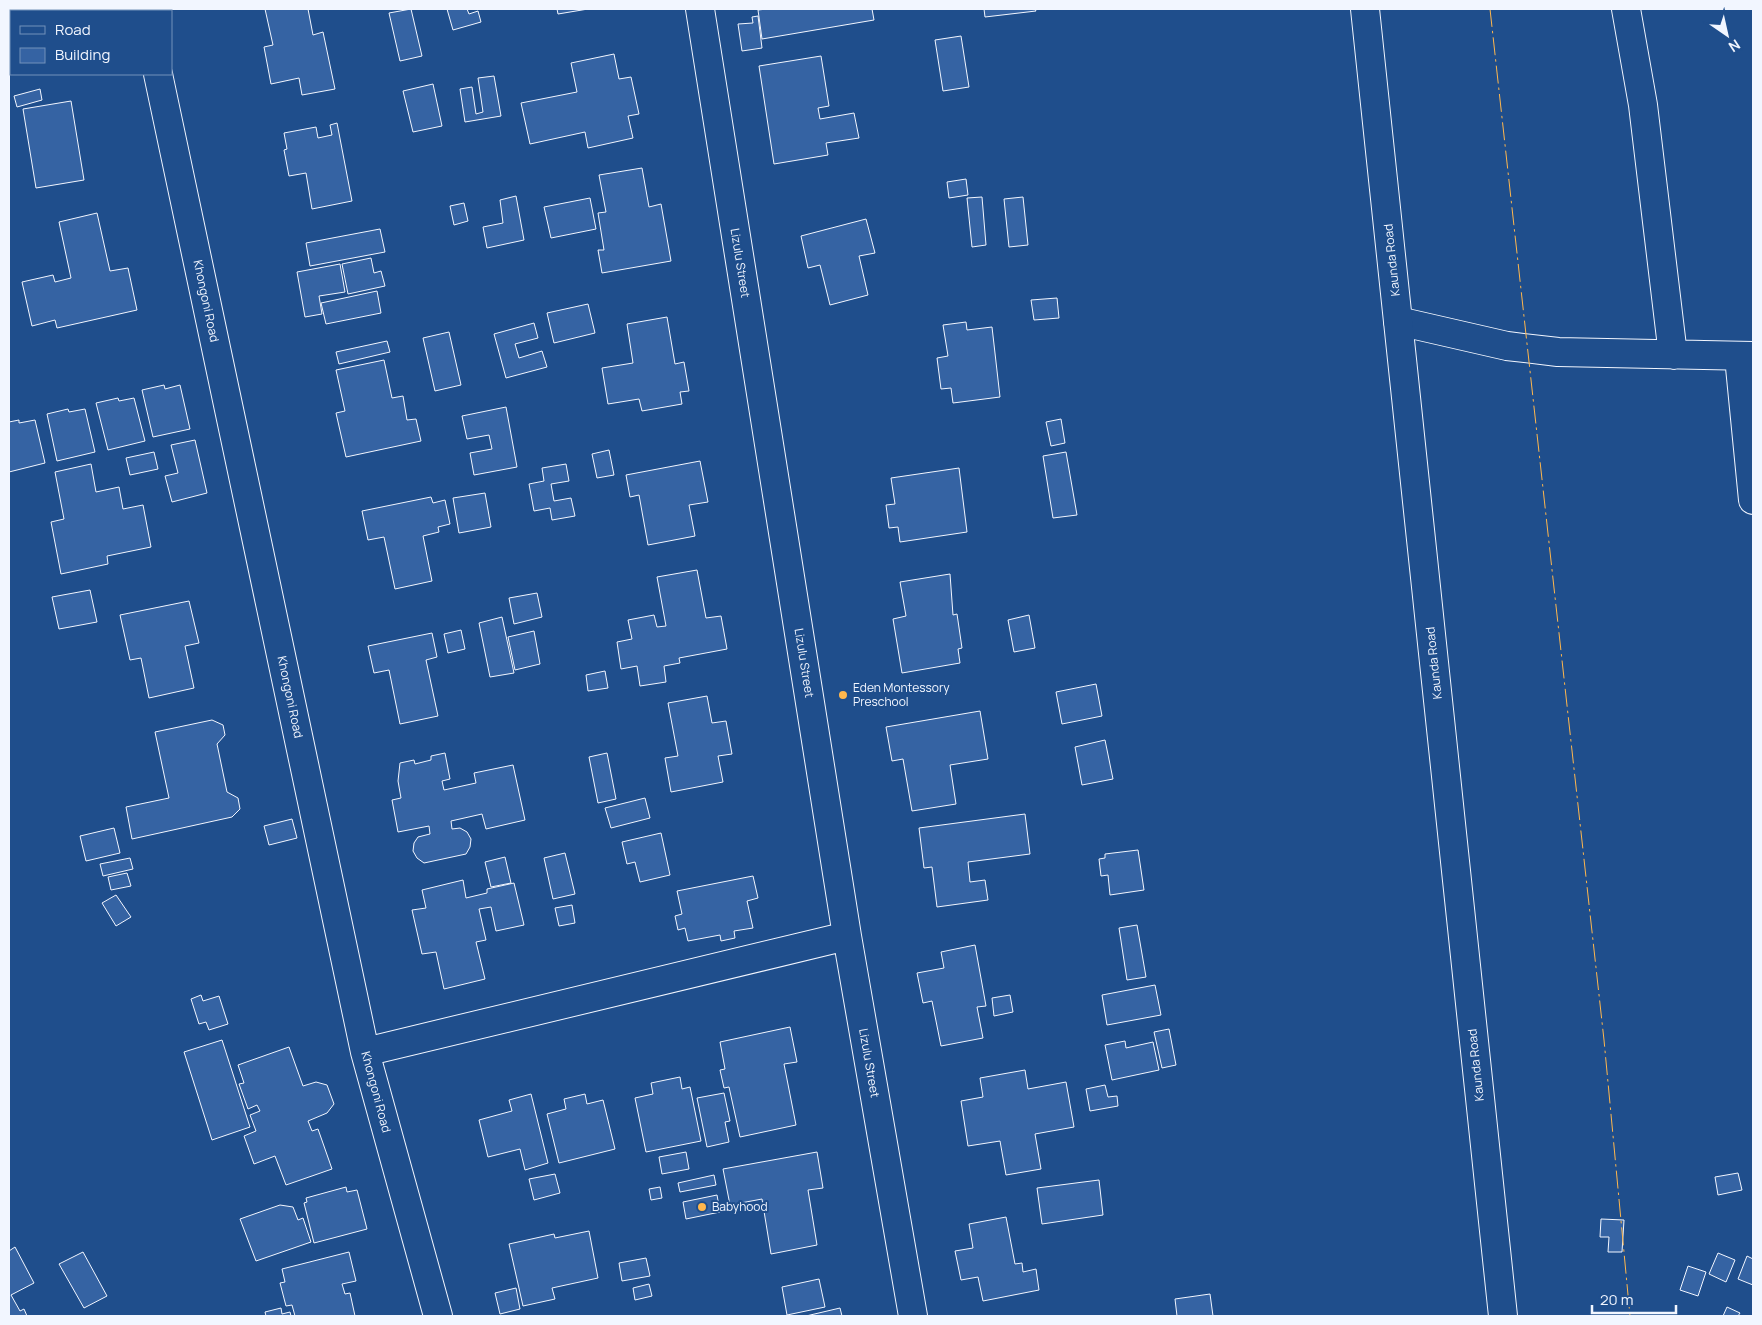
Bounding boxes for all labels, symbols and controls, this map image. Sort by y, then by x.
legend [10,10,172,75]
north arrow [1702,10,1752,60]
text: Road [55,19,91,40]
text: N [1725,36,1744,57]
text: Building [55,44,110,65]
street label: Kaunda Road [1379,223,1404,297]
street label: Lizulu Street [727,227,754,299]
street label: Khongoni Road [189,258,223,343]
street label: Kaunda Road [1421,626,1446,700]
street label: Lizulu Street [791,627,818,699]
street label: Khongoni Road [273,654,307,739]
place label: Eden Montessory Preschool [853,679,950,710]
marker: Eden Montessory Preschool [837,689,849,701]
street label: Lizulu Street [855,1027,884,1099]
street label: Kaunda Road [1463,1028,1488,1102]
street label: Khongoni Road [357,1049,395,1134]
place label: Babyhood [712,1198,768,1215]
marker: Babyhood [696,1201,708,1213]
scale bar [1592,1282,1676,1314]
text: 20 m [1600,1289,1633,1310]

